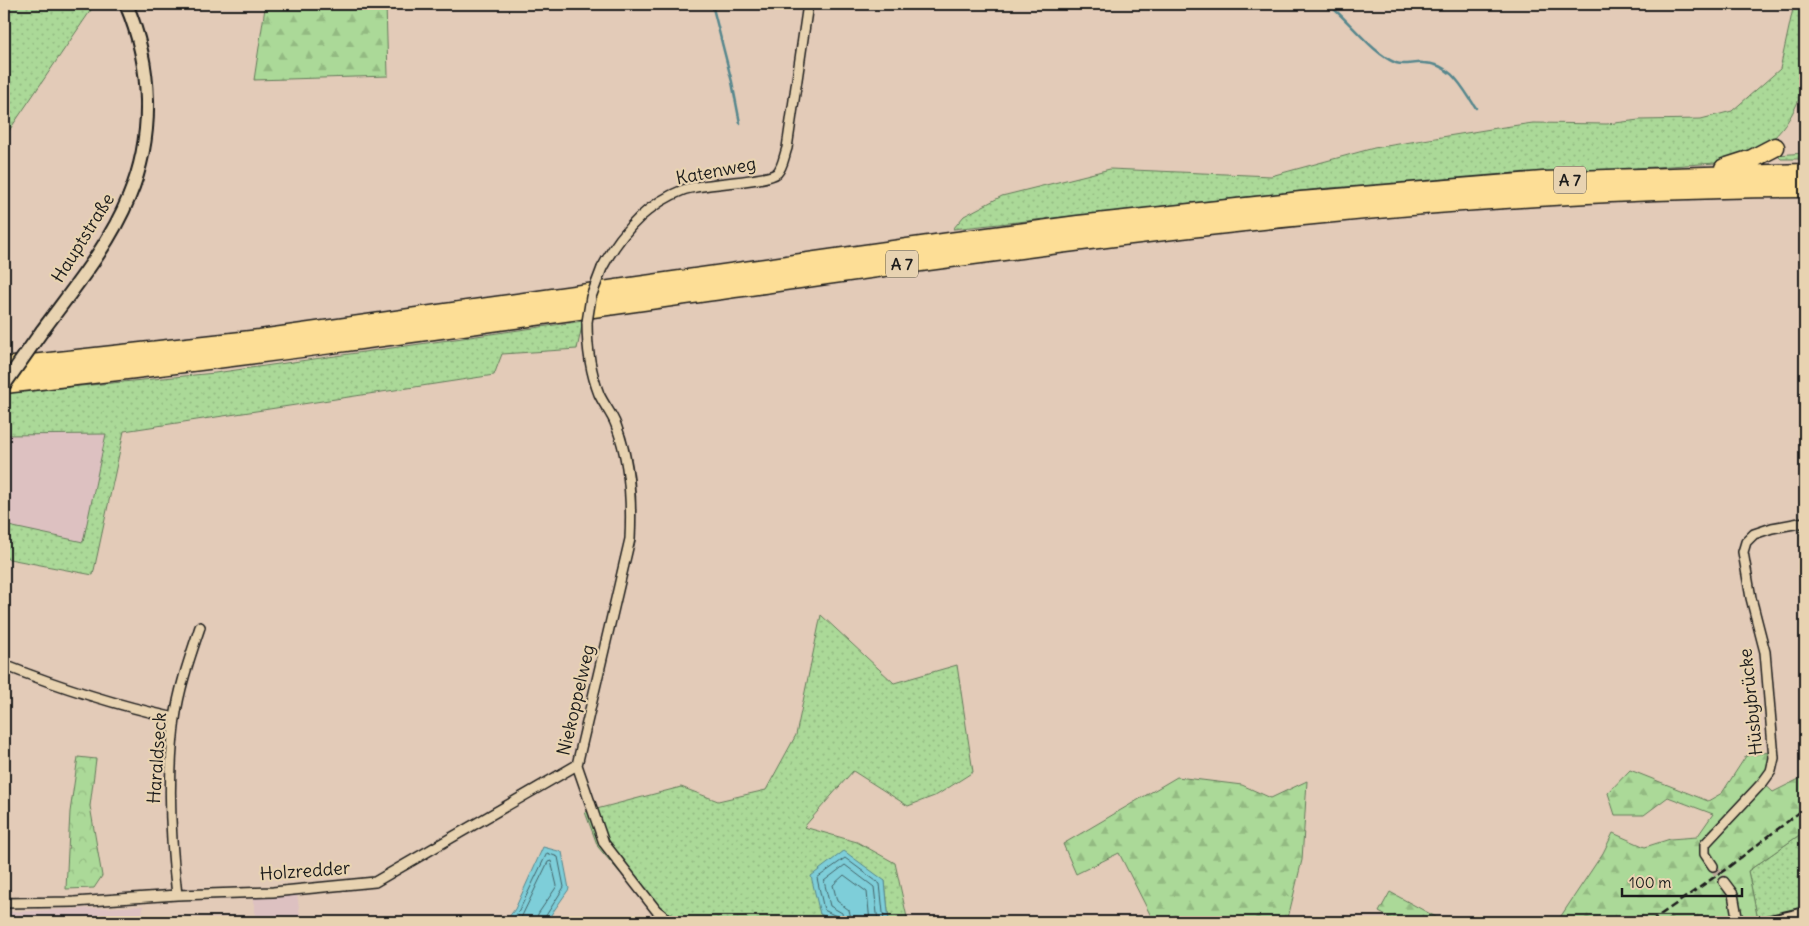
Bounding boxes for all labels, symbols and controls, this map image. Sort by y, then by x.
street label: Katenweg [674,151,758,190]
road number: A 7 [1554,166,1586,194]
street label: Hauptstraße [46,189,119,287]
road number: A 7 [886,250,918,278]
street label: Niekoppelweg [552,642,599,758]
street label: Hüsbybrücke [1733,647,1768,757]
street label: Haraldseck [142,712,171,804]
street label: Holzredder [259,856,351,885]
scale bar [1622,866,1742,898]
text: 100 m [1629,873,1671,892]

